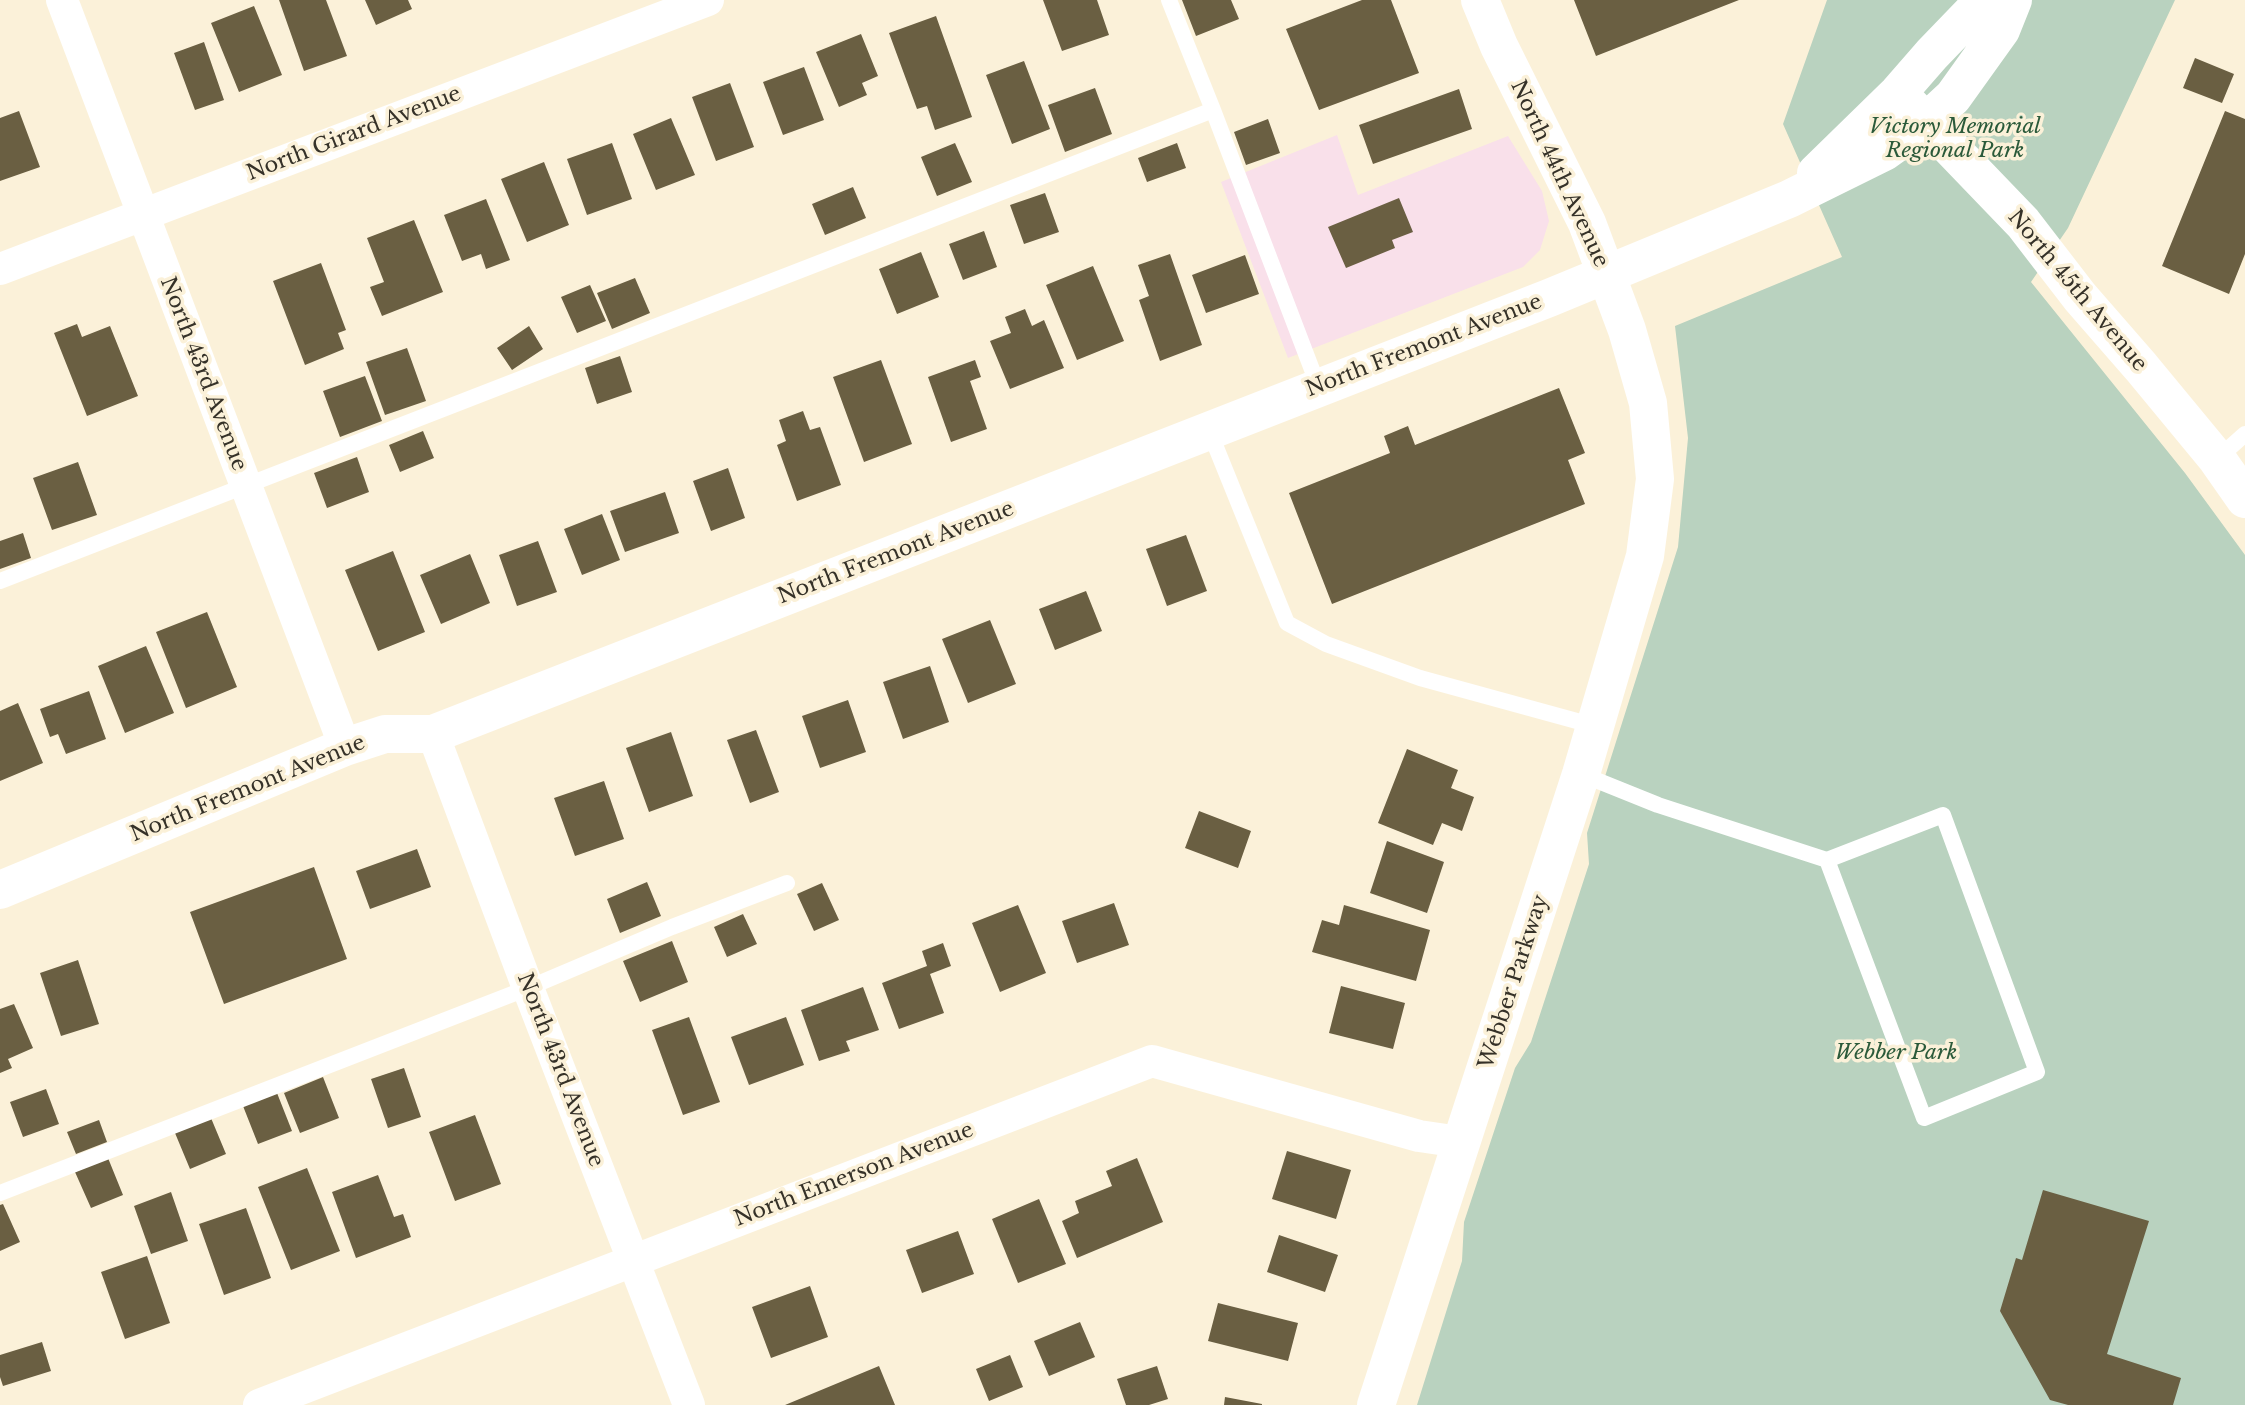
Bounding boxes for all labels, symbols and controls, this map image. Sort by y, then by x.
street label: North 44th Avenue [1505,77,1613,271]
street label: North Girard Avenue [243,81,465,187]
park label: Victory Memorial Regional Park [1869,114,2041,164]
street label: North 45th Avenue [2002,205,2152,377]
street label: North 43rd Avenue [154,273,252,475]
street label: North Fremont Avenue [1302,289,1546,403]
street label: North Fremont Avenue [774,496,1018,610]
street label: North Fremont Avenue [127,730,369,848]
street label: Webber Parkway [1474,892,1554,1072]
street label: North 43rd Avenue [511,969,609,1171]
park label: Webber Park [1835,1040,1957,1066]
street label: North Emerson Avenue [731,1118,977,1232]

